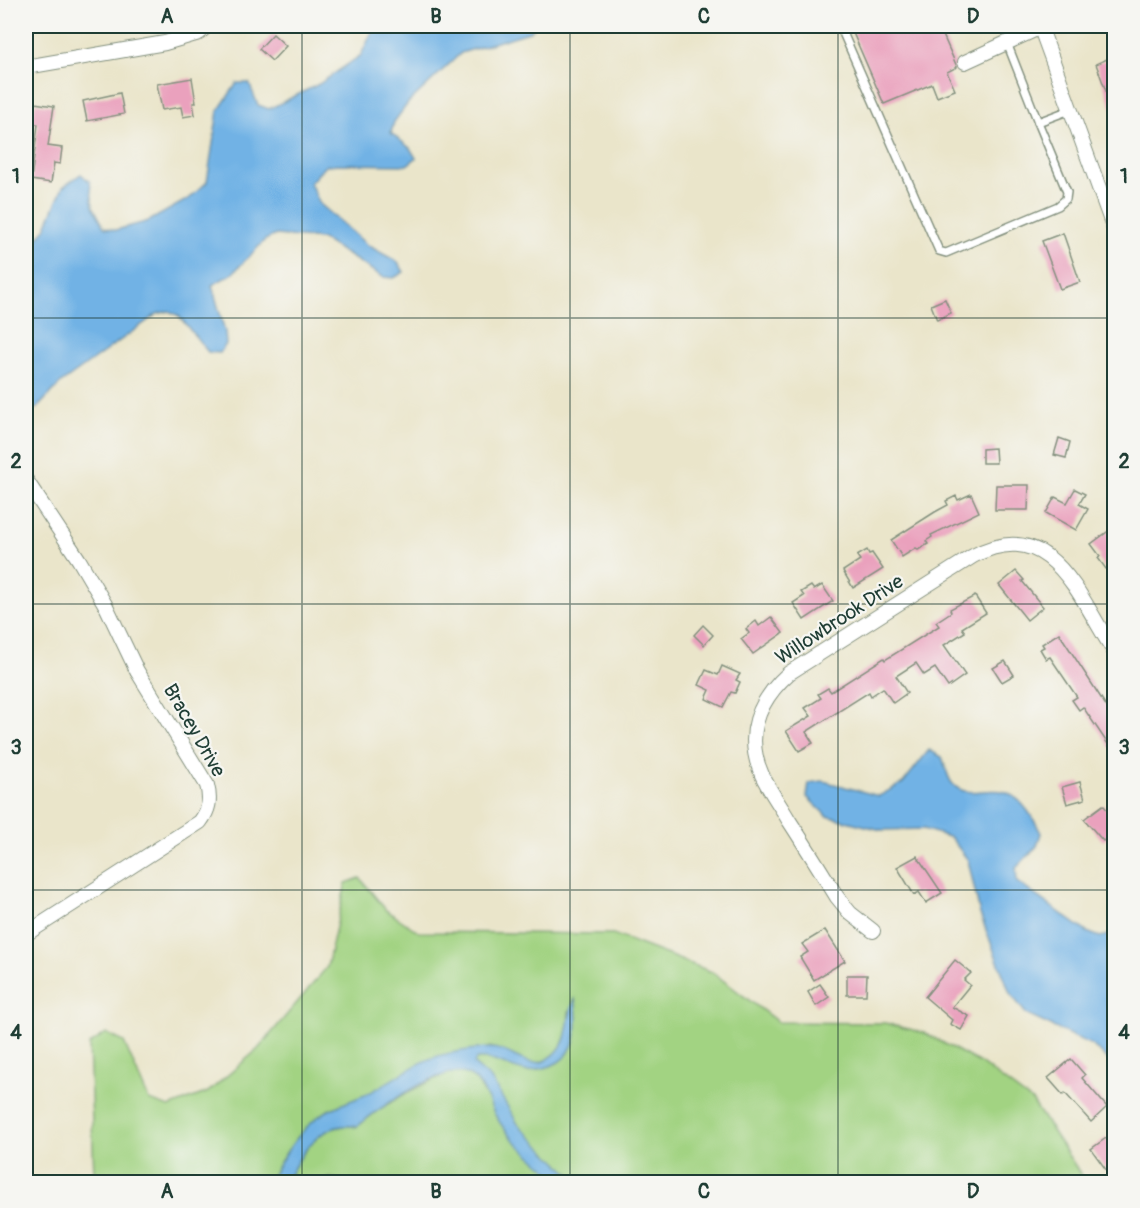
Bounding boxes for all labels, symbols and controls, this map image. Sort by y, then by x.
text: A [161,4,174,29]
text: B [430,4,442,29]
text: C [698,4,710,29]
text: D [967,4,980,29]
text: 1 [12,164,20,189]
text: 1 [1120,164,1128,189]
text: 2 [10,449,22,474]
text: 2 [1118,449,1130,474]
street label: Willowbrook Drive [771,569,908,670]
street label: Bracey Drive [158,679,231,781]
text: 3 [10,735,22,760]
text: 3 [1118,735,1130,760]
text: 4 [10,1020,22,1045]
text: 4 [1118,1020,1130,1045]
text: A [161,1179,174,1204]
text: B [430,1179,442,1204]
text: C [698,1179,710,1204]
text: D [967,1179,980,1204]

